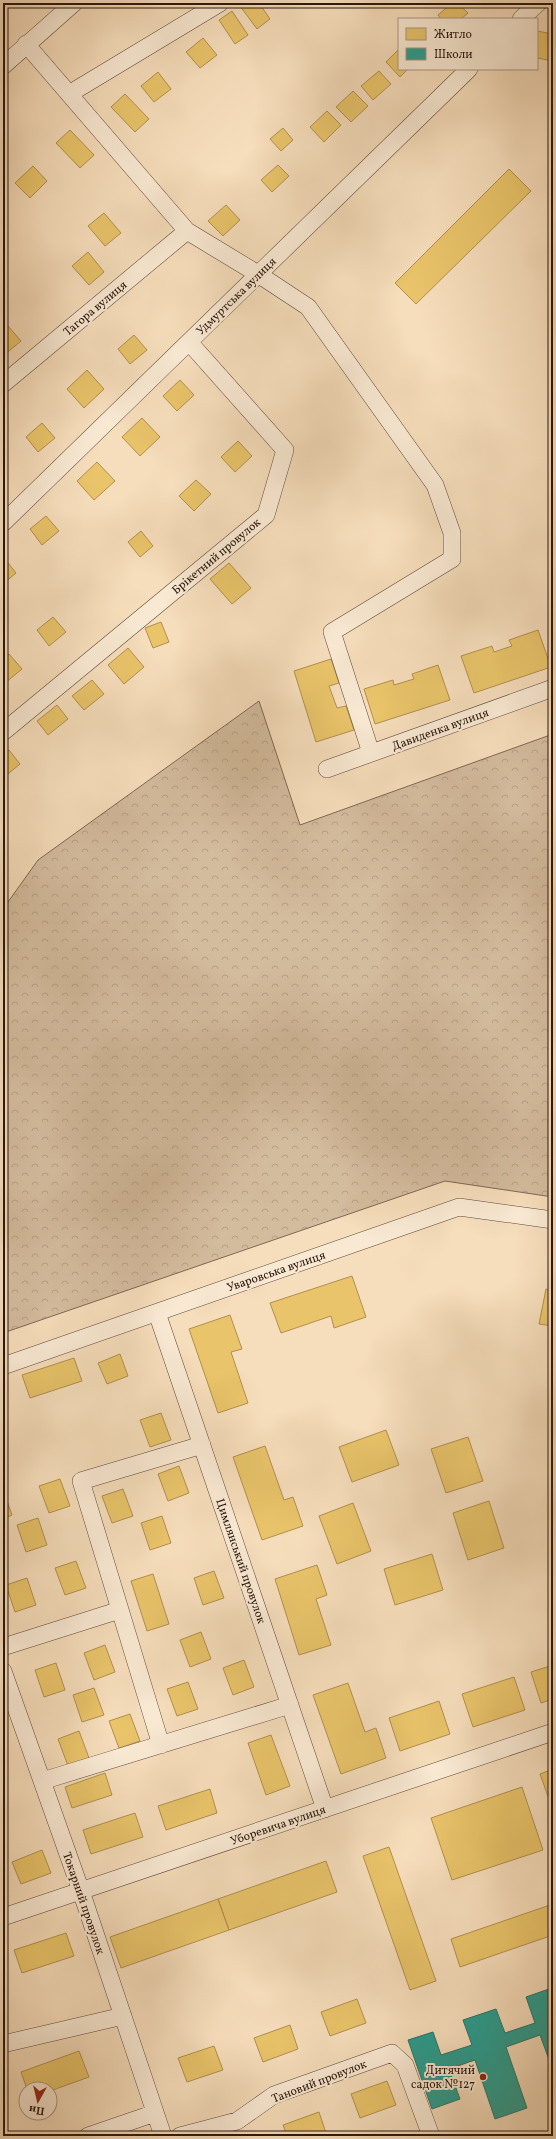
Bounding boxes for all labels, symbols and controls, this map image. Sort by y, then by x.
legend [398,18,538,70]
text: Житло [434,27,472,43]
text: Школи [434,47,473,63]
street label: Удмуртська вулиця [193,254,280,339]
street label: Тагора вулиця [60,277,131,340]
street label: Брiкетний провулок [169,514,265,599]
street label: Давиденка вулиця [390,705,491,755]
street label: Уваровська вулиця [225,1248,328,1296]
street label: Цимлянський провулок [211,1497,269,1626]
street label: Уборевича вулиця [229,1802,328,1850]
street label: Токарний провулок [58,1850,108,1957]
street label: Тановий провулок [270,2056,370,2107]
place label: Дитячий садок №127 [411,2063,475,2093]
marker: Дитячий садок №127 [478,2072,488,2082]
north arrow [18,2081,58,2121]
text: Пн [28,2101,46,2118]

